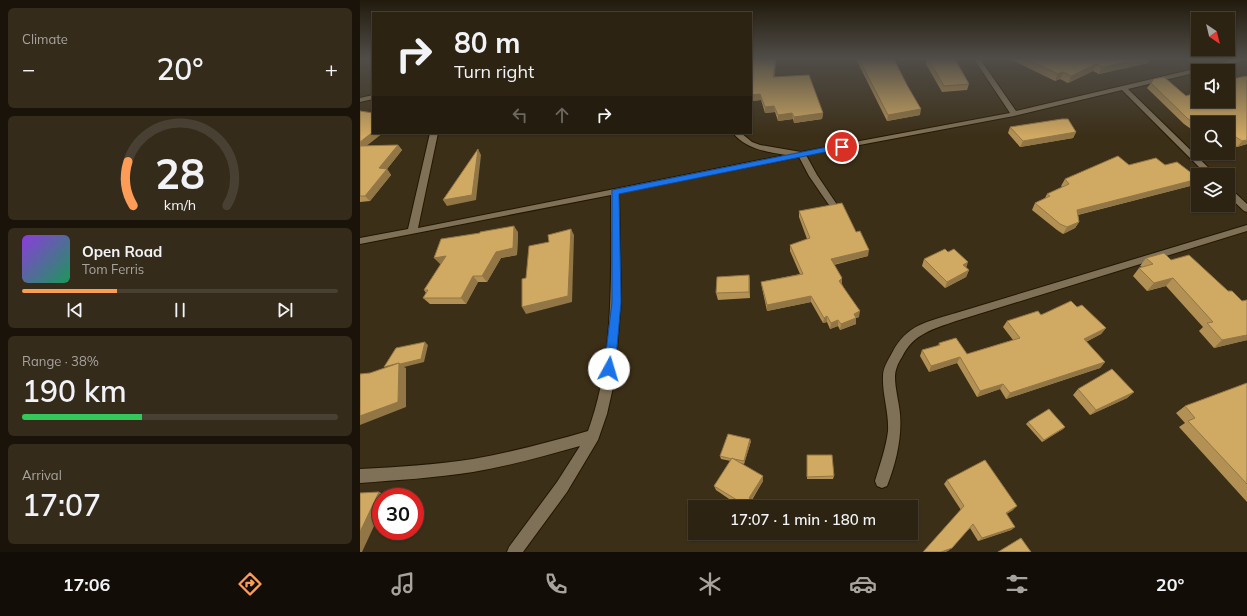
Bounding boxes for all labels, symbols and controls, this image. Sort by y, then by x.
north arrow [1191,12,1235,56]
map controls [1191,12,1235,212]
text: 80 m [454,25,520,60]
icon: right [388,28,440,80]
text: Climate [22,31,68,47]
text: 20° [156,50,204,88]
text: − [22,55,35,83]
text: + [325,55,338,83]
text: Turn right [454,60,534,83]
button: sound [1191,64,1235,108]
icon: left [509,104,531,126]
icon: ahead [551,104,573,126]
icon: right [593,104,615,126]
button: search [1191,116,1235,160]
pin [825,130,859,164]
icon: arrive [831,136,853,158]
text: 28 [155,147,205,199]
button: layers [1191,168,1235,212]
text: km/h [164,196,196,214]
text: Open Road [82,242,162,261]
text: Tom Ferris [82,261,144,277]
icon: previous [64,299,86,321]
icon: pause [169,299,191,321]
icon: next [274,299,296,321]
position arrow [588,348,630,390]
text: Range · 38% [22,353,99,369]
text: 190 km [22,372,127,410]
text: Arrival [22,467,62,483]
text: 17:07 [22,486,101,524]
speed limit sign: 30 [372,488,424,540]
text: 17:07 · 1 min · 180 m [730,510,876,529]
icon: directions [236,570,264,598]
icon: music [389,570,417,598]
icon: phone [542,570,570,598]
icon: climate [696,570,724,598]
icon: car [849,570,877,598]
icon: filters [1003,570,1031,598]
text: 17:06 [63,573,110,596]
text: 20° [1156,573,1184,596]

